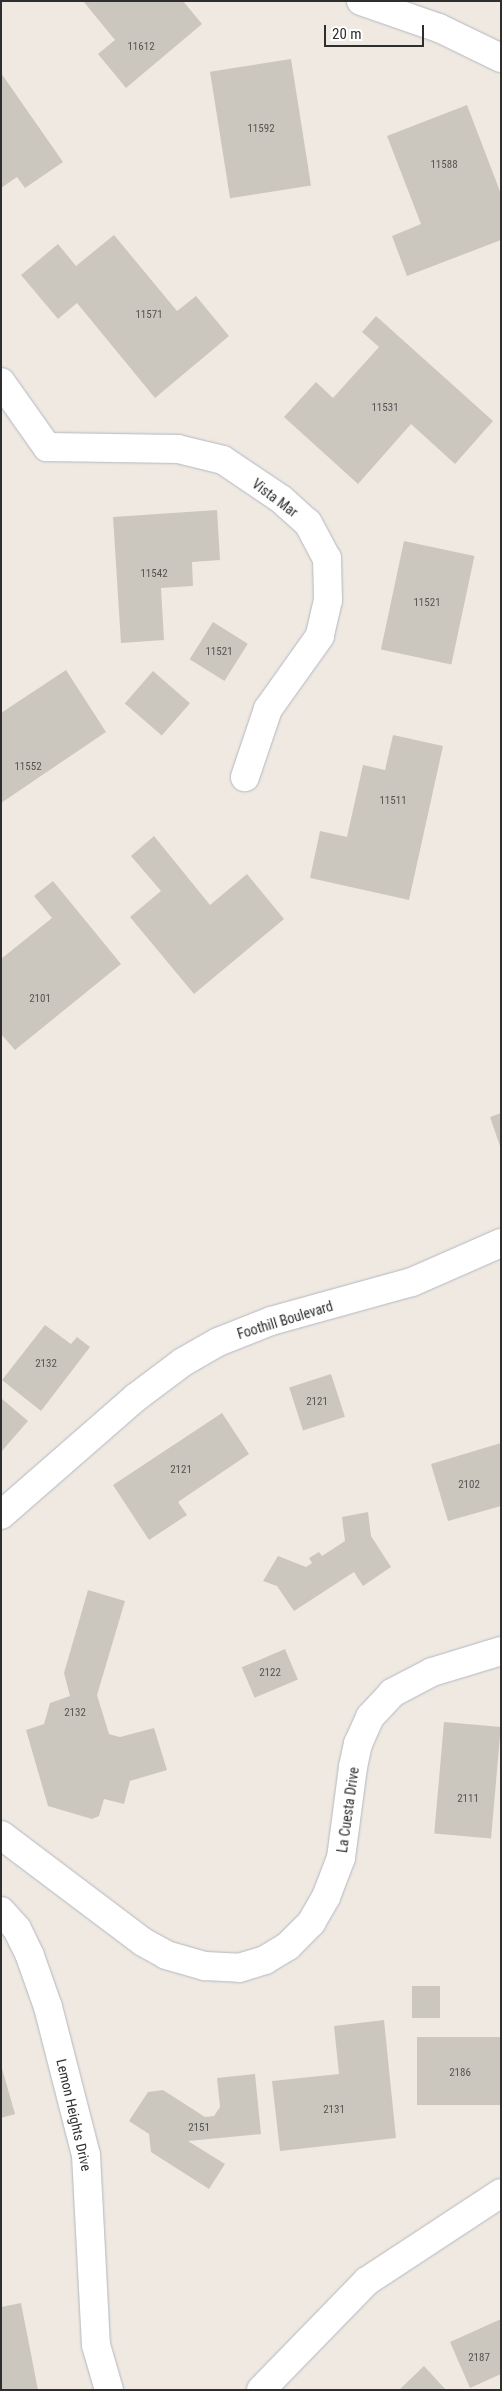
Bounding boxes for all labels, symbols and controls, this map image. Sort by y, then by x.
scale bar [327,15,427,47]
text: 20 m [332,25,362,43]
house number: 11612 [127,40,155,54]
house number: 11592 [247,122,275,136]
house number: 11588 [430,158,458,172]
house number: 11571 [135,308,163,322]
house number: 11531 [371,401,399,415]
street label: Vista Mar [249,475,301,521]
house number: 11542 [140,567,168,581]
house number: 11521 [413,596,441,610]
house number: 11521 [205,645,233,659]
house number: 11552 [14,760,42,774]
house number: 11511 [379,794,407,808]
house number: 2101 [29,992,51,1006]
street label: Foothill Boulevard [235,1297,335,1343]
house number: 2132 [35,1357,57,1371]
house number: 2121 [306,1395,328,1409]
house number: 2121 [170,1463,192,1477]
house number: 2102 [458,1478,480,1492]
house number: 2122 [259,1666,281,1680]
house number: 2132 [64,1706,86,1720]
street label: La Cuesta Drive [334,1766,362,1854]
house number: 2111 [457,1792,479,1806]
street label: Lemon Heights Drive [53,2057,95,2173]
house number: 2186 [449,2066,471,2080]
house number: 2131 [323,2103,345,2117]
house number: 2151 [188,2121,210,2135]
house number: 2187 [468,2351,490,2365]

